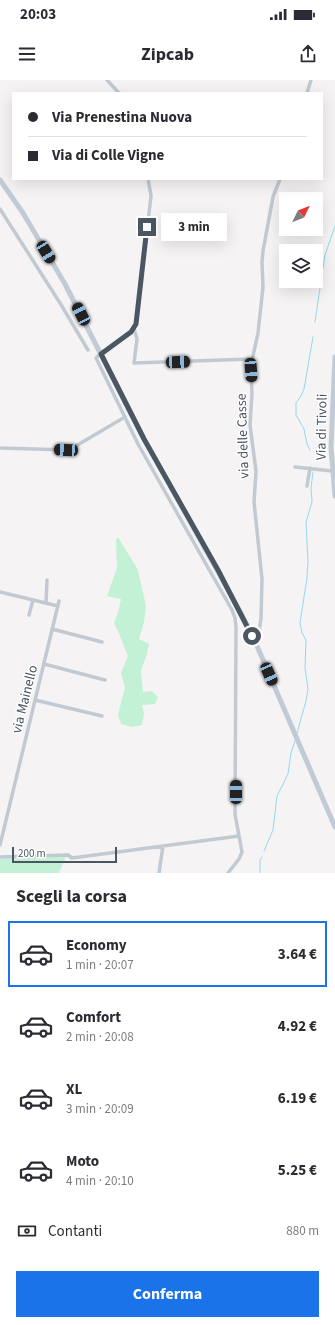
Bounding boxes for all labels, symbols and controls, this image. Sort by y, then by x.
text: 20:03 [20,4,56,25]
text: Zipcab [141,42,194,67]
icon: menu [16,43,38,65]
icon: share [297,43,319,65]
text: Via Prenestina Nuova [52,107,192,128]
text: Via di Colle Vigne [52,145,164,166]
north arrow [279,192,323,236]
map controls [279,192,323,288]
callout: 3 min [161,213,227,241]
route end [138,218,156,236]
text: 3 min [178,218,210,236]
car [35,239,57,265]
button: layers [279,244,323,288]
car [70,301,92,327]
car [166,356,190,368]
car [244,358,258,382]
street label: via delle Casse [232,393,254,479]
street label: Via di Tivoli [311,394,333,460]
car [54,443,78,457]
route start [243,627,261,645]
car [259,661,279,687]
street label: via Mainello [7,663,43,736]
car [230,780,242,804]
scale bar [12,845,117,864]
text: 200 m [18,846,46,861]
text: Scegli la corsa [16,884,127,909]
text: Economy [66,935,127,956]
icon: car [18,936,54,972]
text: 3.64 € [278,944,317,965]
text: 1 min · 20:07 [66,956,134,974]
text: Comfort [66,1007,121,1028]
icon: car [18,1008,54,1044]
text: 4.92 € [278,1016,317,1037]
text: 2 min · 20:08 [66,1028,134,1046]
text: XL [66,1079,82,1100]
icon: car [18,1080,54,1116]
text: 6.19 € [278,1088,317,1109]
text: 3 min · 20:09 [66,1100,134,1118]
text: Moto [66,1151,99,1172]
icon: car [18,1152,54,1188]
text: 5.25 € [278,1160,317,1181]
text: 4 min · 20:10 [66,1172,134,1190]
icon: cash [16,1220,38,1242]
text: Contanti [48,1221,102,1242]
text: 880 m [286,1222,319,1240]
button: Conferma [16,1271,319,1317]

